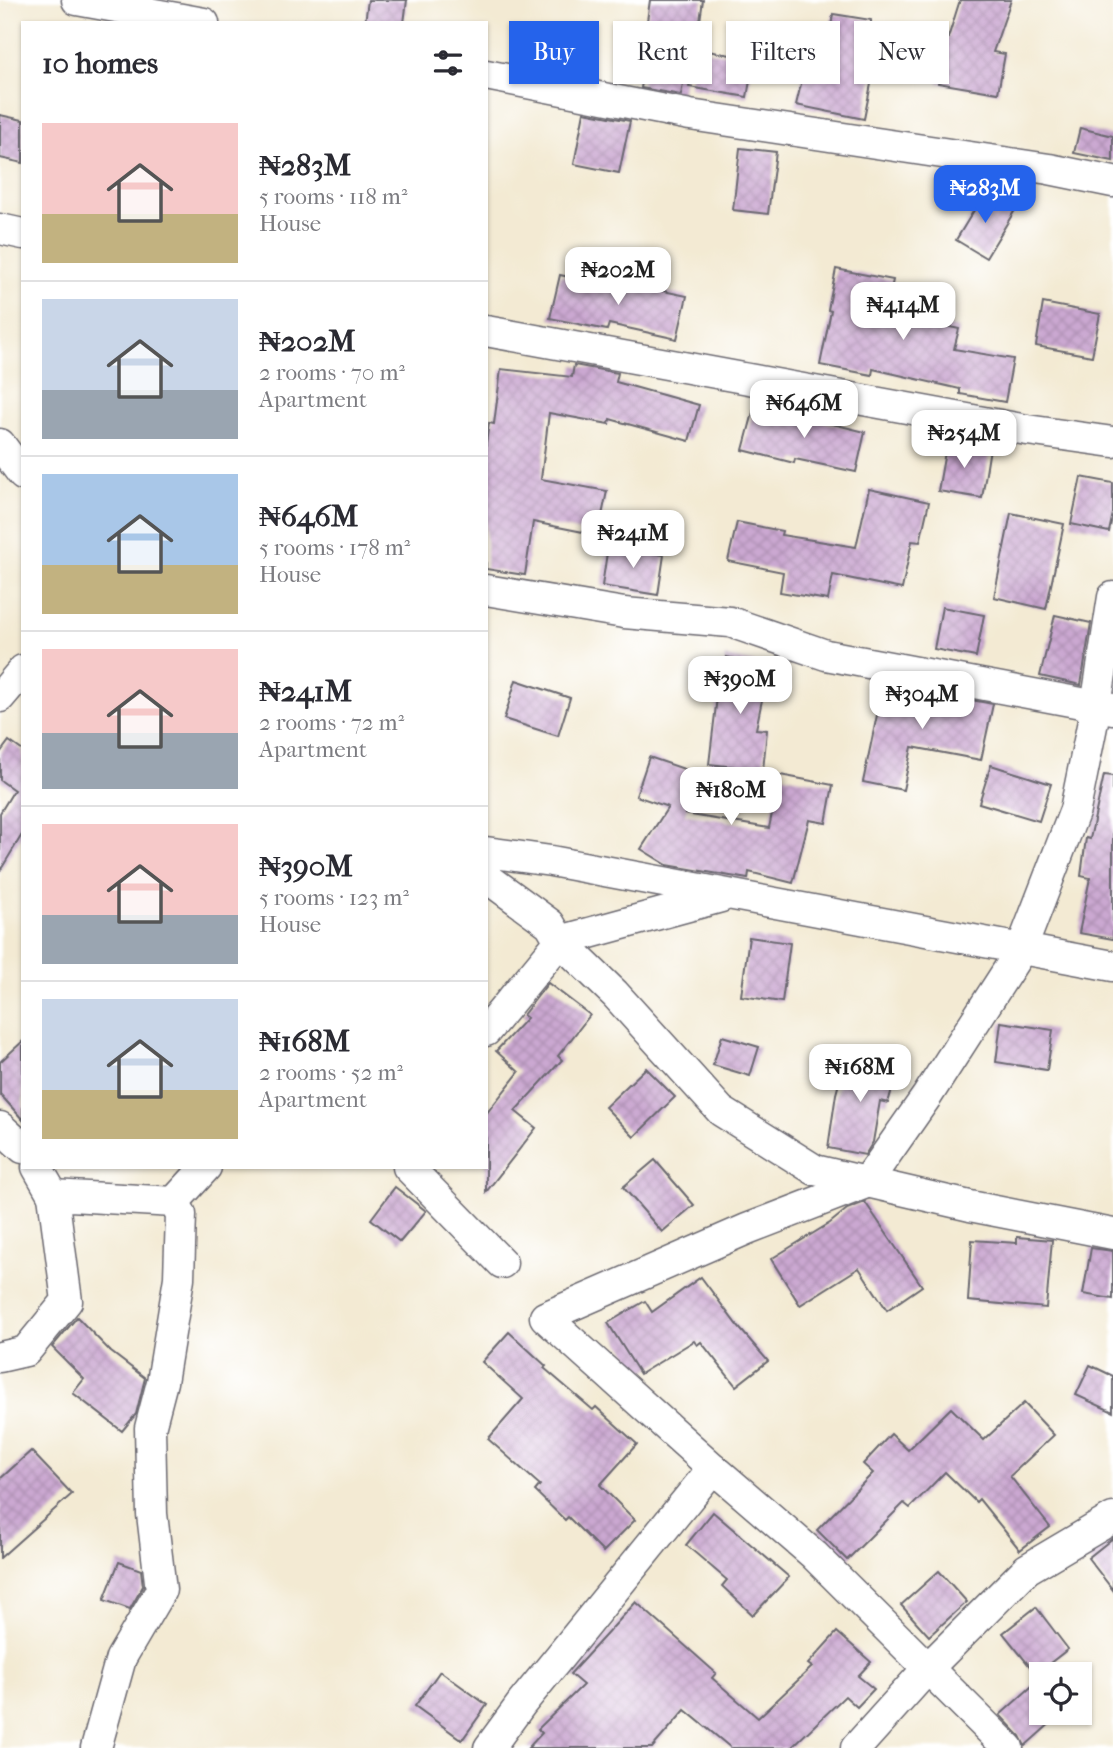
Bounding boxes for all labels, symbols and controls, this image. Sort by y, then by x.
chip: Buy [509,21,599,84]
chip: Rent [613,21,712,84]
chip: Filters [726,21,840,84]
chip: New [854,21,949,84]
icon: filters [429,44,467,82]
text: 10 homes [42,46,158,81]
text: ₦283M [259,148,351,183]
icon: home [98,151,182,235]
pin: ₦283M [936,166,1034,225]
text: ₦283M [950,174,1020,201]
text: 5 rooms · 118 m² [259,183,407,210]
text: House [259,210,321,237]
pin: ₦202M [569,247,667,307]
text: ₦202M [581,256,655,283]
pin: ₦414M [854,282,952,342]
text: ₦414M [866,291,940,318]
text: ₦202M [259,324,356,359]
icon: home [98,327,182,411]
text: 2 rooms · 70 m² [259,359,405,386]
pin: ₦646M [755,380,853,440]
text: Apartment [259,386,367,413]
text: ₦646M [766,389,842,416]
pin: ₦254M [915,410,1013,470]
text: ₦254M [928,419,1001,446]
text: ₦646M [259,499,358,534]
icon: home [98,502,182,586]
pin: ₦241M [584,510,682,570]
text: ₦241M [597,519,669,546]
text: 5 rooms · 178 m² [259,534,410,561]
text: House [259,561,321,588]
pin: ₦390M [691,656,789,716]
text: ₦390M [704,665,776,692]
pin: ₦304M [873,672,971,731]
text: ₦241M [259,674,352,709]
icon: home [98,677,182,761]
text: ₦304M [885,680,959,707]
text: 2 rooms · 72 m² [259,709,404,736]
text: Apartment [259,736,367,763]
pin: ₦180M [682,768,780,827]
text: ₦180M [696,776,766,803]
text: ₦390M [259,849,353,884]
icon: home [98,852,182,936]
text: 5 rooms · 123 m² [259,884,409,911]
text: House [259,911,321,938]
text: ₦168M [259,1024,350,1059]
icon: home [98,1027,182,1111]
pin: ₦168M [811,1044,909,1104]
text: ₦168M [825,1053,895,1080]
text: 2 rooms · 52 m² [259,1059,403,1086]
text: Apartment [259,1086,367,1113]
map controls [1029,1662,1092,1725]
button: locate [1029,1662,1092,1725]

